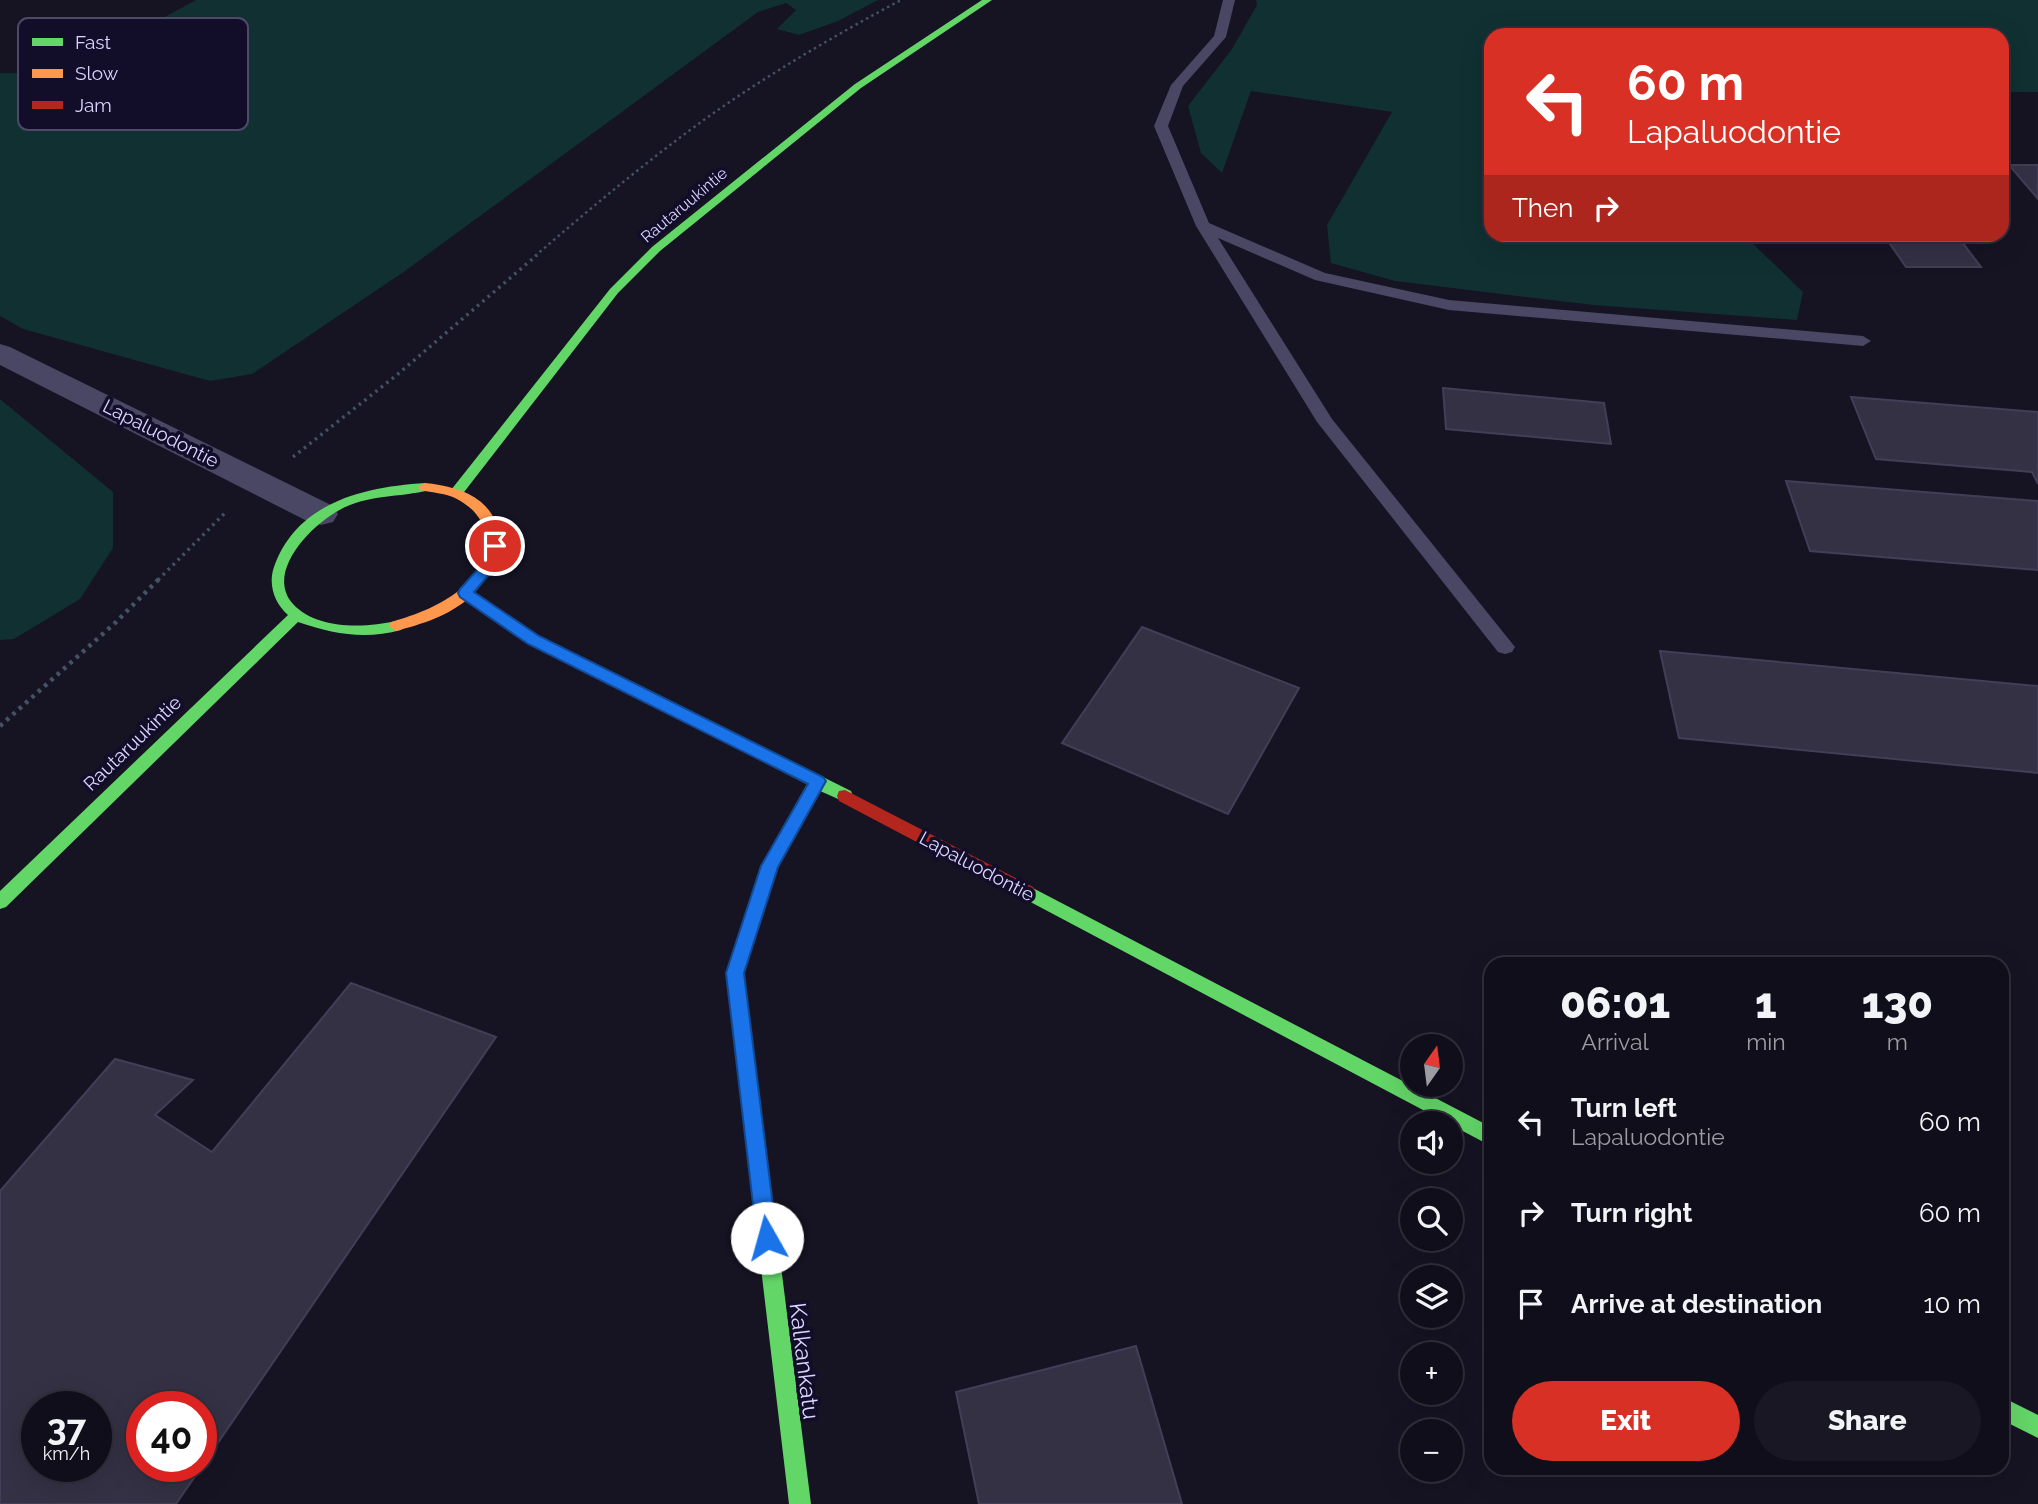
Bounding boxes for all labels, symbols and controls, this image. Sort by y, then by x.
legend [18,18,248,130]
text: Fast [75,31,111,53]
text: 60 m [1627,54,1744,111]
icon: left [1512,56,1603,147]
text: Slow [75,62,119,84]
text: Jam [75,94,112,116]
text: Lapaluodontie [1627,113,1841,150]
street label: Rautaruukintie [637,163,731,247]
icon: right [1587,189,1625,227]
text: Then [1512,193,1573,223]
street label: Lapaluodontie [99,394,223,472]
pin [465,516,525,576]
icon: arrive [476,527,514,565]
street label: Rautaruukintie [79,691,185,795]
street label: Lapaluodontie [916,826,1038,906]
text: 06:01 [1560,979,1670,1028]
text: 1 [1755,979,1777,1028]
text: 130 [1862,979,1933,1028]
text: Arrival [1581,1028,1649,1055]
text: min [1746,1028,1786,1055]
text: m [1887,1028,1908,1055]
north arrow [1400,1034,1463,1097]
map controls [1400,1034,1463,1482]
text: Turn left [1571,1093,1677,1123]
icon: left [1512,1103,1550,1141]
text: 60 m [1919,1107,1981,1137]
button: sound [1400,1111,1463,1174]
text: Lapaluodontie [1571,1123,1725,1150]
button: search [1400,1188,1463,1251]
icon: right [1512,1194,1550,1232]
text: Turn right [1571,1198,1692,1228]
text: 60 m [1919,1198,1981,1228]
position arrow [730,1201,804,1275]
button: layers [1400,1265,1463,1328]
icon: arrive [1512,1285,1550,1323]
text: Arrive at destination [1571,1289,1822,1319]
text: 10 m [1923,1289,1981,1319]
street label: Kalkankatu [784,1301,826,1421]
button: + [1400,1342,1463,1405]
button: Exit [1512,1381,1740,1461]
button: Share [1754,1381,1981,1461]
speed limit sign: 40 [126,1391,217,1482]
text: 37 [47,1407,86,1448]
button: − [1400,1419,1463,1482]
text: km/h [43,1443,90,1464]

